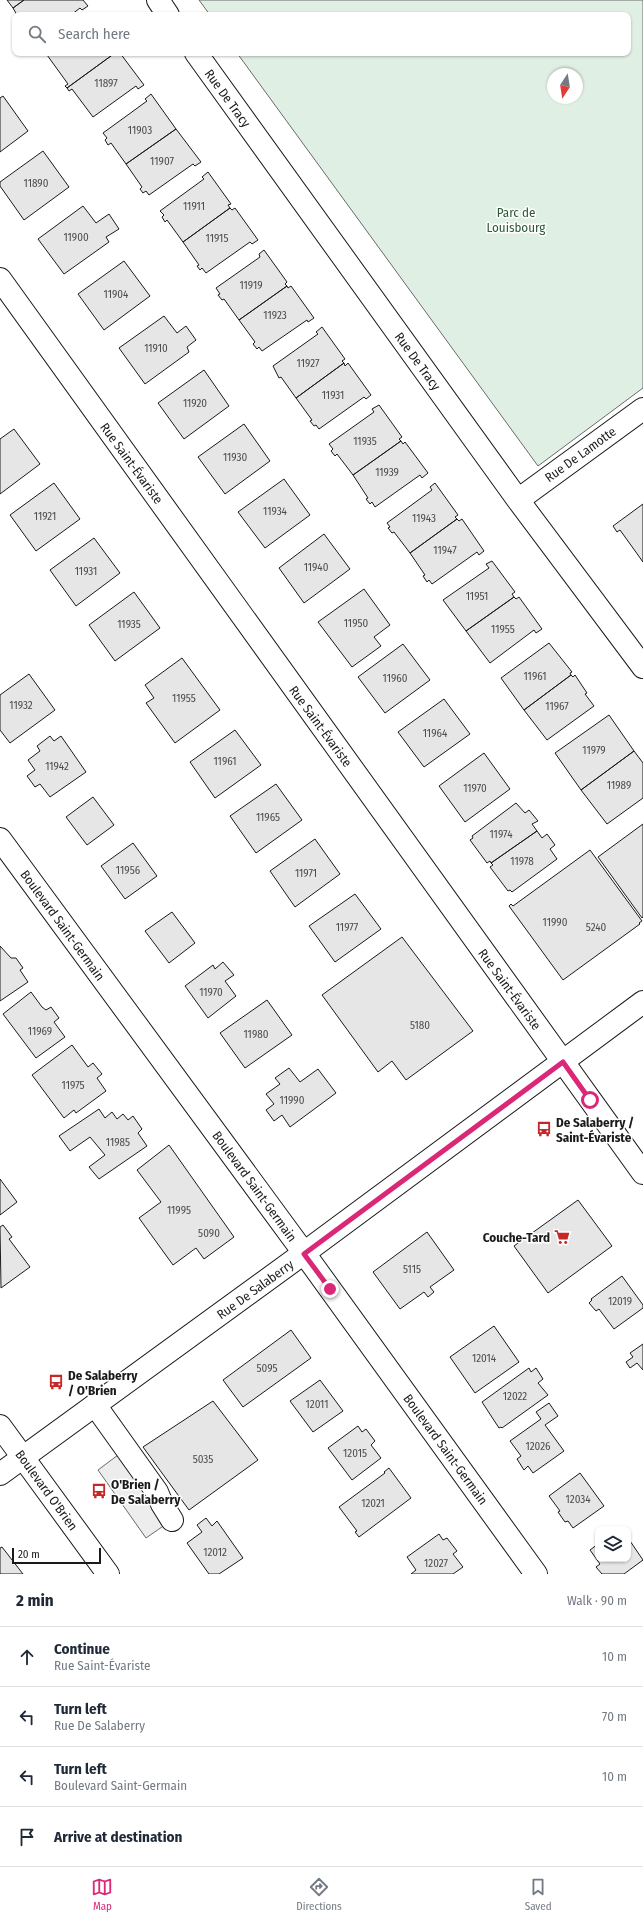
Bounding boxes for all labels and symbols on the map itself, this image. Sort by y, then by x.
street label: Rue De Tracy [202,66,254,130]
north arrow [547,68,583,104]
house number: 11897 [94,77,118,90]
house number: 11903 [128,124,152,137]
house number: 11907 [150,155,174,168]
house number: 11890 [24,177,49,190]
house number: 11911 [183,200,205,213]
park label: Parc de Louisbourg [487,205,546,235]
house number: 11900 [63,231,89,244]
house number: 11915 [206,232,228,245]
house number: 11919 [239,279,263,292]
house number: 11904 [104,288,129,301]
house number: 11923 [263,309,287,322]
street label: Rue De Tracy [392,329,444,393]
house number: 11910 [144,342,168,355]
house number: 11927 [297,357,320,370]
house number: 11931 [322,389,344,402]
house number: 11920 [183,397,207,410]
street label: Rue Saint-Évariste [97,420,166,507]
street label: Rue De Lamotte [542,424,619,485]
house number: 11935 [353,435,377,448]
house number: 11930 [223,451,247,464]
house number: 11939 [375,466,399,479]
house number: 11934 [263,505,288,518]
house number: 11921 [34,510,56,523]
house number: 11943 [412,512,436,525]
house number: 11947 [433,544,457,557]
house number: 11940 [304,561,329,574]
house number: 11931 [75,565,97,578]
house number: 11951 [466,590,488,603]
house number: 11950 [344,617,369,630]
house number: 11935 [117,618,141,631]
house number: 11955 [491,623,515,636]
house number: 11961 [523,670,547,683]
house number: 11960 [383,672,408,685]
street label: Rue Saint-Évariste [286,683,355,770]
house number: 11955 [172,692,196,705]
house number: 11932 [9,699,33,712]
house number: 11967 [545,700,569,713]
house number: 11964 [423,727,448,740]
house number: 11979 [582,744,606,757]
house number: 11961 [213,755,237,768]
house number: 11942 [45,760,69,773]
house number: 11989 [607,779,631,792]
house number: 11970 [463,782,487,795]
house number: 11965 [256,811,280,824]
house number: 11974 [489,828,513,841]
house number: 11978 [510,855,534,868]
house number: 11956 [116,864,141,877]
street label: Boulevard Saint-Germain [17,867,108,984]
house number: 11971 [295,867,317,880]
house number: 11990 [543,916,568,929]
house number: 11977 [336,921,359,934]
house number: 5240 [586,921,607,934]
street label: Rue Saint-Évariste [475,946,544,1033]
house number: 11970 [199,986,223,999]
house number: 5180 [410,1019,430,1032]
house number: 11969 [28,1025,52,1038]
house number: 11980 [243,1028,269,1041]
house number: 11975 [62,1079,84,1092]
route start [581,1091,599,1109]
house number: 11990 [280,1094,305,1107]
place label: De Salaberry / Saint-Évariste [556,1115,634,1145]
bus stop icon: De Salaberry / Saint-Évariste [535,1120,553,1138]
street label: Boulevard Saint-Germain [209,1128,300,1245]
house number: 11985 [106,1136,130,1149]
house number: 11995 [167,1204,191,1217]
house number: 5090 [198,1227,220,1240]
supermarket icon: Couche-Tard [553,1228,571,1246]
place label: Couche-Tard [483,1230,550,1245]
street label: Rue De Salaberry [214,1256,297,1322]
house number: 5115 [403,1263,421,1276]
route end [321,1280,339,1298]
house number: 12019 [608,1295,632,1308]
house number: 12014 [472,1352,497,1365]
house number: 5095 [256,1362,278,1375]
place label: De Salaberry / O'Brien [68,1368,138,1398]
bus stop icon: De Salaberry / O'Brien [47,1373,65,1391]
house number: 12022 [503,1390,527,1403]
street label: Boulevard Saint-Germain [400,1391,491,1508]
house number: 12011 [305,1398,329,1411]
house number: 12026 [525,1440,551,1453]
street label: Boulevard O'Brien [12,1447,81,1533]
house number: 12015 [343,1447,367,1460]
house number: 5035 [193,1453,213,1466]
place label: O'Brien / De Salaberry [111,1477,181,1507]
bus stop icon: O'Brien / De Salaberry [90,1482,108,1500]
house number: 12034 [566,1493,591,1506]
house number: 12021 [361,1497,385,1510]
scale bar [12,1546,101,1565]
house number: 12012 [203,1546,227,1559]
house number: 12027 [424,1557,449,1570]

